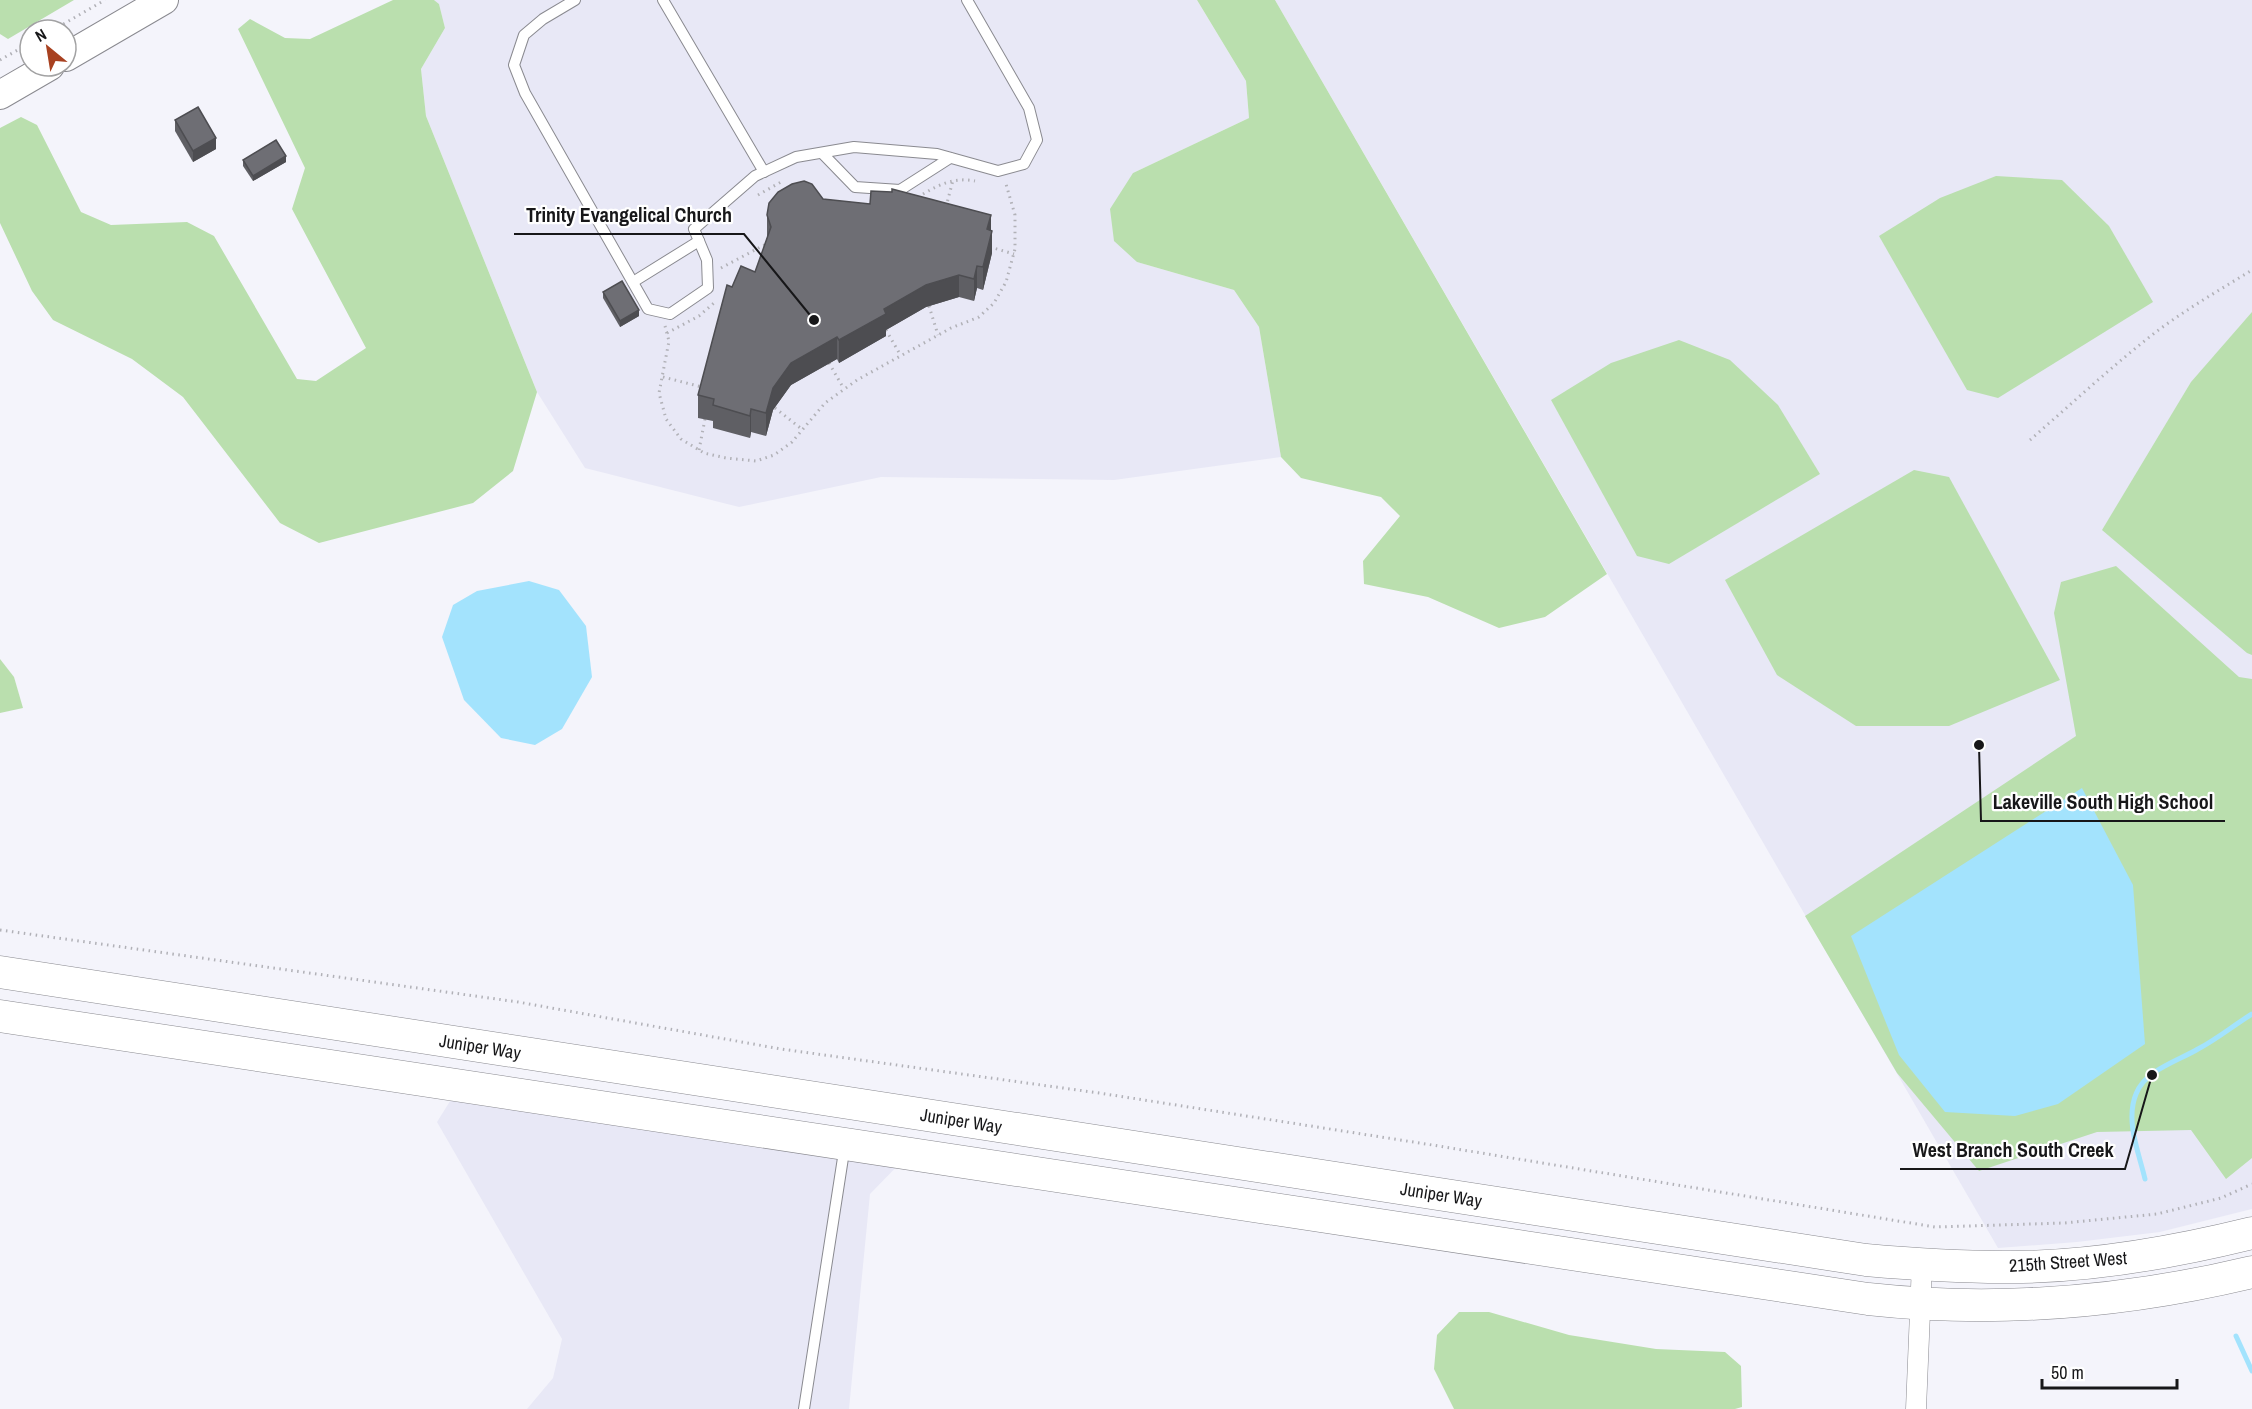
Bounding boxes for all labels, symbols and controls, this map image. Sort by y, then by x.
north arrow [18,18,78,78]
text: N [31,23,50,47]
callout: Trinity Evangelical Church [514,196,744,234]
text: Trinity Evangelical Church [526,201,732,228]
callout: Lakeville South High School [1981,783,2225,821]
text: Lakeville South High School [1993,788,2213,815]
street label: Juniper Way [437,1028,523,1065]
street label: Juniper Way [918,1102,1004,1139]
callout: West Branch South Creek [1900,1131,2125,1169]
text: West Branch South Creek [1912,1136,2114,1163]
street label: Juniper Way [1398,1176,1484,1213]
street label: 215th Street West [2008,1245,2128,1278]
scale bar [2042,1352,2177,1390]
text: 50 m [2051,1360,2084,1385]

